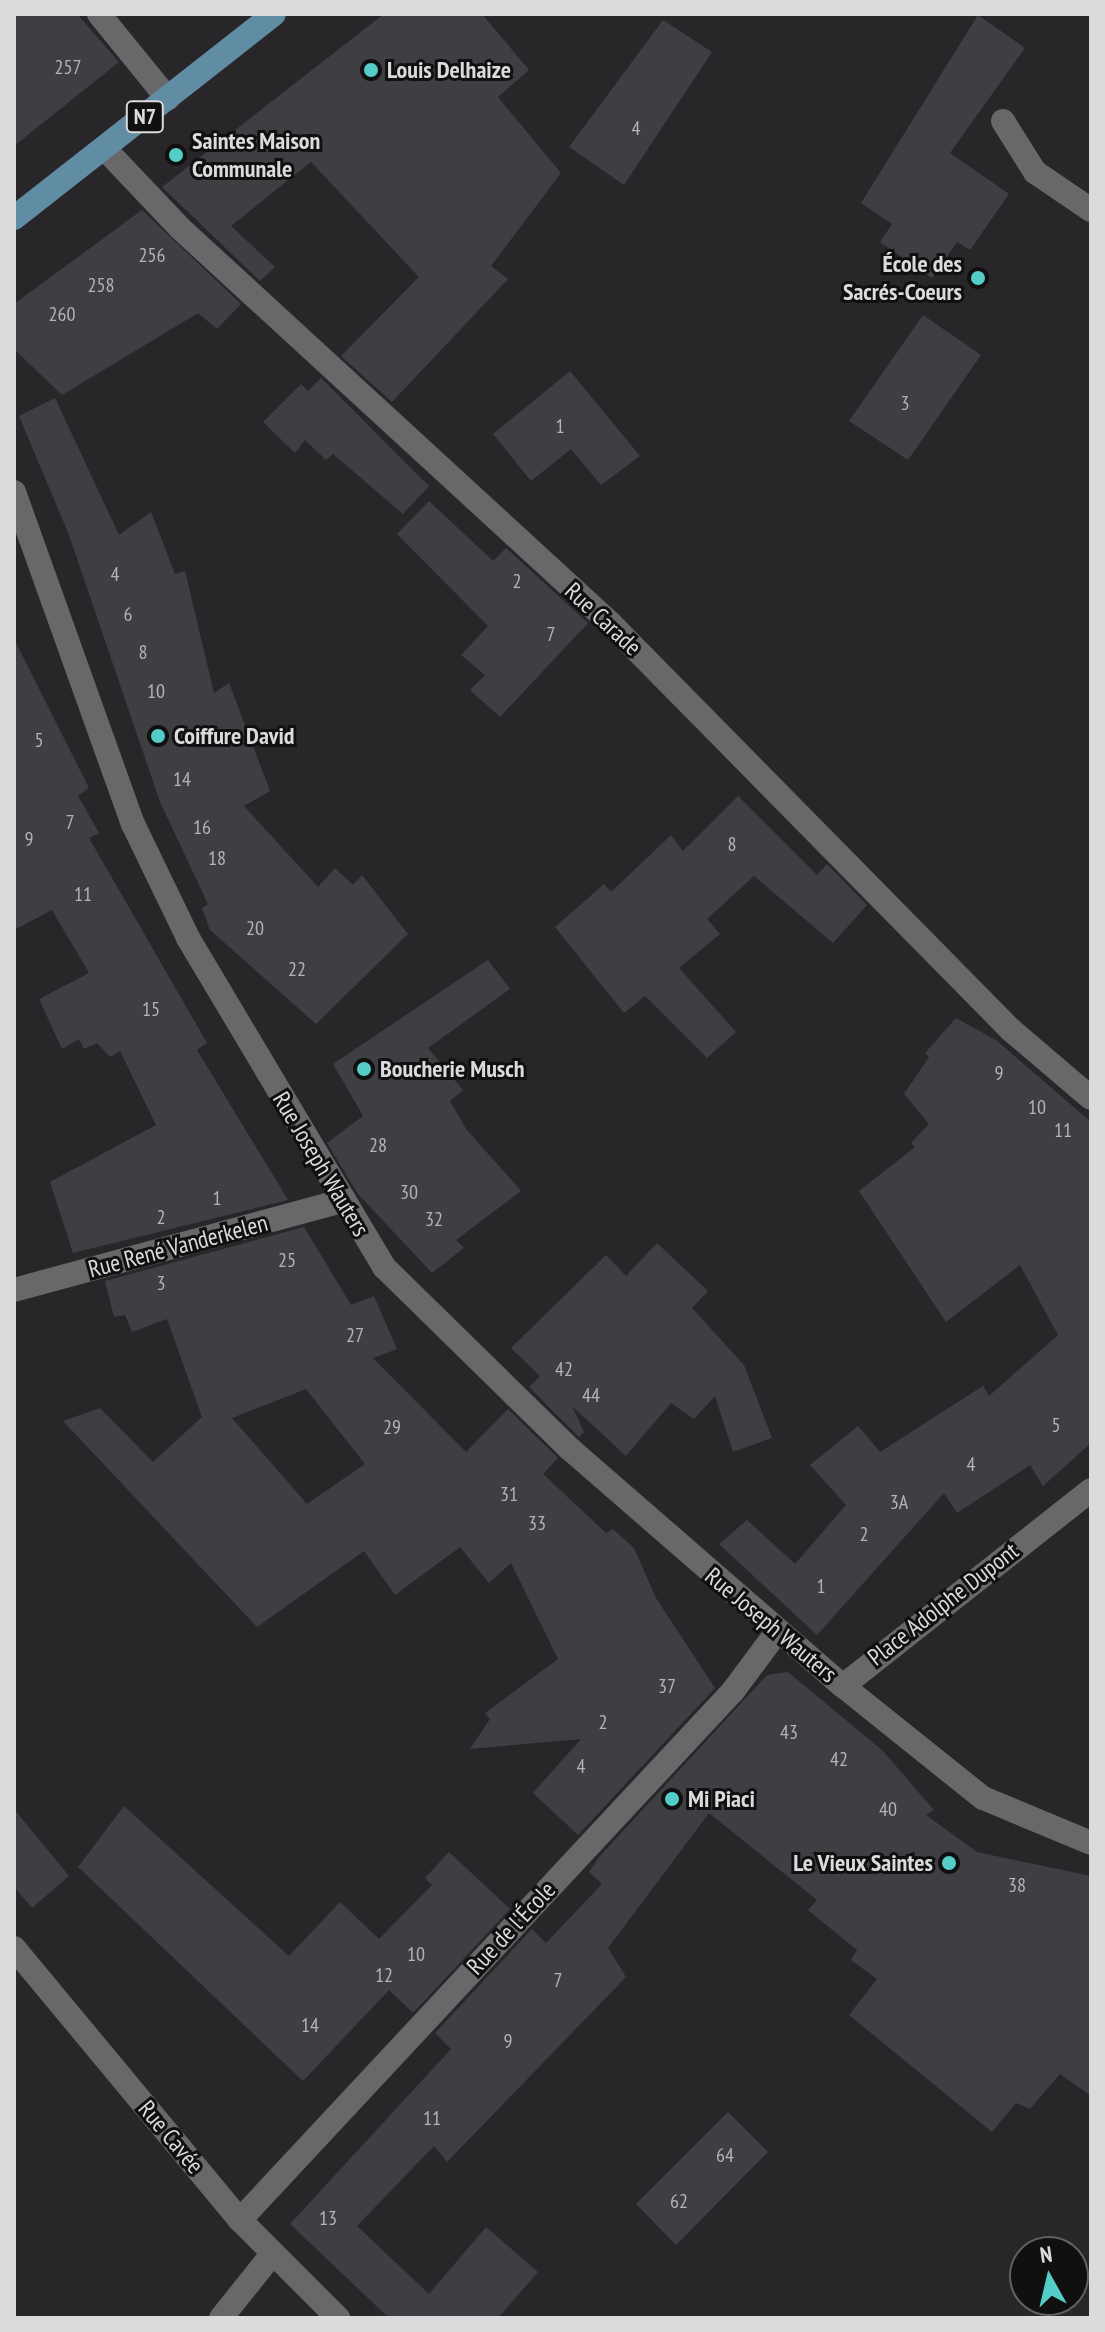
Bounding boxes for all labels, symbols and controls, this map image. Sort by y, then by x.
house number: 257 [55,55,81,79]
place label: Louis Delhaize [387,56,511,84]
marker: Louis Delhaize [362,61,380,79]
road number: N7 [125,99,165,135]
house number: 4 [632,116,640,140]
place label: Saintes Maison Communale [192,127,320,183]
marker: Saintes Maison Communale [167,146,185,164]
house number: 256 [139,243,165,267]
place label: École des Sacrés-Coeurs [843,250,962,306]
marker: École des Sacrés-Coeurs [969,269,987,287]
house number: 258 [88,273,114,297]
house number: 260 [49,302,75,326]
house number: 3 [901,391,909,415]
house number: 1 [556,414,564,438]
house number: 4 [111,562,119,586]
house number: 2 [513,569,521,593]
street label: Rue Carade [559,577,647,661]
house number: 6 [124,602,132,626]
house number: 7 [547,622,555,646]
house number: 8 [139,640,147,664]
house number: 10 [147,679,165,703]
place label: Coiffure David [174,722,295,750]
marker: Coiffure David [149,727,167,745]
house number: 5 [35,728,43,752]
house number: 14 [173,767,191,791]
house number: 7 [66,810,74,834]
house number: 16 [193,815,211,839]
house number: 9 [25,827,33,851]
house number: 8 [728,832,736,856]
house number: 18 [208,846,226,870]
house number: 11 [74,882,92,906]
house number: 20 [246,916,264,940]
house number: 22 [288,957,306,981]
house number: 15 [142,997,160,1021]
place label: Boucherie Musch [380,1055,524,1083]
marker: Boucherie Musch [355,1060,373,1078]
house number: 9 [995,1061,1003,1085]
street label: Rue Joseph Wauters [267,1086,375,1242]
house number: 10 [1028,1095,1046,1119]
house number: 11 [1054,1118,1072,1142]
house number: 28 [369,1133,387,1157]
house number: 30 [400,1180,418,1204]
house number: 1 [213,1186,221,1210]
house number: 2 [157,1205,165,1229]
house number: 32 [425,1207,443,1231]
street label: Rue René Vanderkelen [85,1208,271,1284]
house number: 25 [278,1248,296,1272]
house number: 3 [157,1271,165,1295]
house number: 27 [346,1323,364,1347]
house number: 42 [555,1357,573,1381]
house number: 44 [582,1383,600,1407]
house number: 5 [1052,1413,1060,1437]
house number: 29 [383,1415,401,1439]
house number: 4 [967,1452,975,1476]
house number: 31 [500,1482,518,1506]
house number: 3A [890,1490,908,1514]
house number: 33 [528,1511,546,1535]
house number: 2 [860,1522,868,1546]
street label: Place Adolphe Dupont [862,1536,1024,1672]
street label: Rue Joseph Wauters [699,1561,843,1689]
house number: 1 [817,1574,825,1598]
house number: 37 [658,1674,676,1698]
house number: 2 [599,1710,607,1734]
house number: 43 [780,1720,798,1744]
house number: 42 [830,1747,848,1771]
house number: 4 [577,1754,585,1778]
place label: Mi Piaci [688,1785,755,1813]
marker: Mi Piaci [663,1790,681,1808]
house number: 40 [879,1797,897,1821]
place label: Le Vieux Saintes [792,1849,933,1877]
marker: Le Vieux Saintes [940,1854,958,1872]
house number: 38 [1008,1873,1026,1897]
street label: Rue de l'École [461,1876,561,1980]
house number: 10 [407,1942,425,1966]
house number: 12 [375,1963,393,1987]
house number: 7 [554,1968,562,1992]
house number: 14 [301,2013,319,2037]
house number: 9 [504,2029,512,2053]
street label: Rue Cavée [132,2095,210,2179]
house number: 11 [423,2106,441,2130]
house number: 64 [716,2143,734,2167]
house number: 62 [670,2189,688,2213]
house number: 13 [319,2206,337,2230]
north arrow [1009,2236,1089,2316]
text: N [1038,2240,1054,2269]

